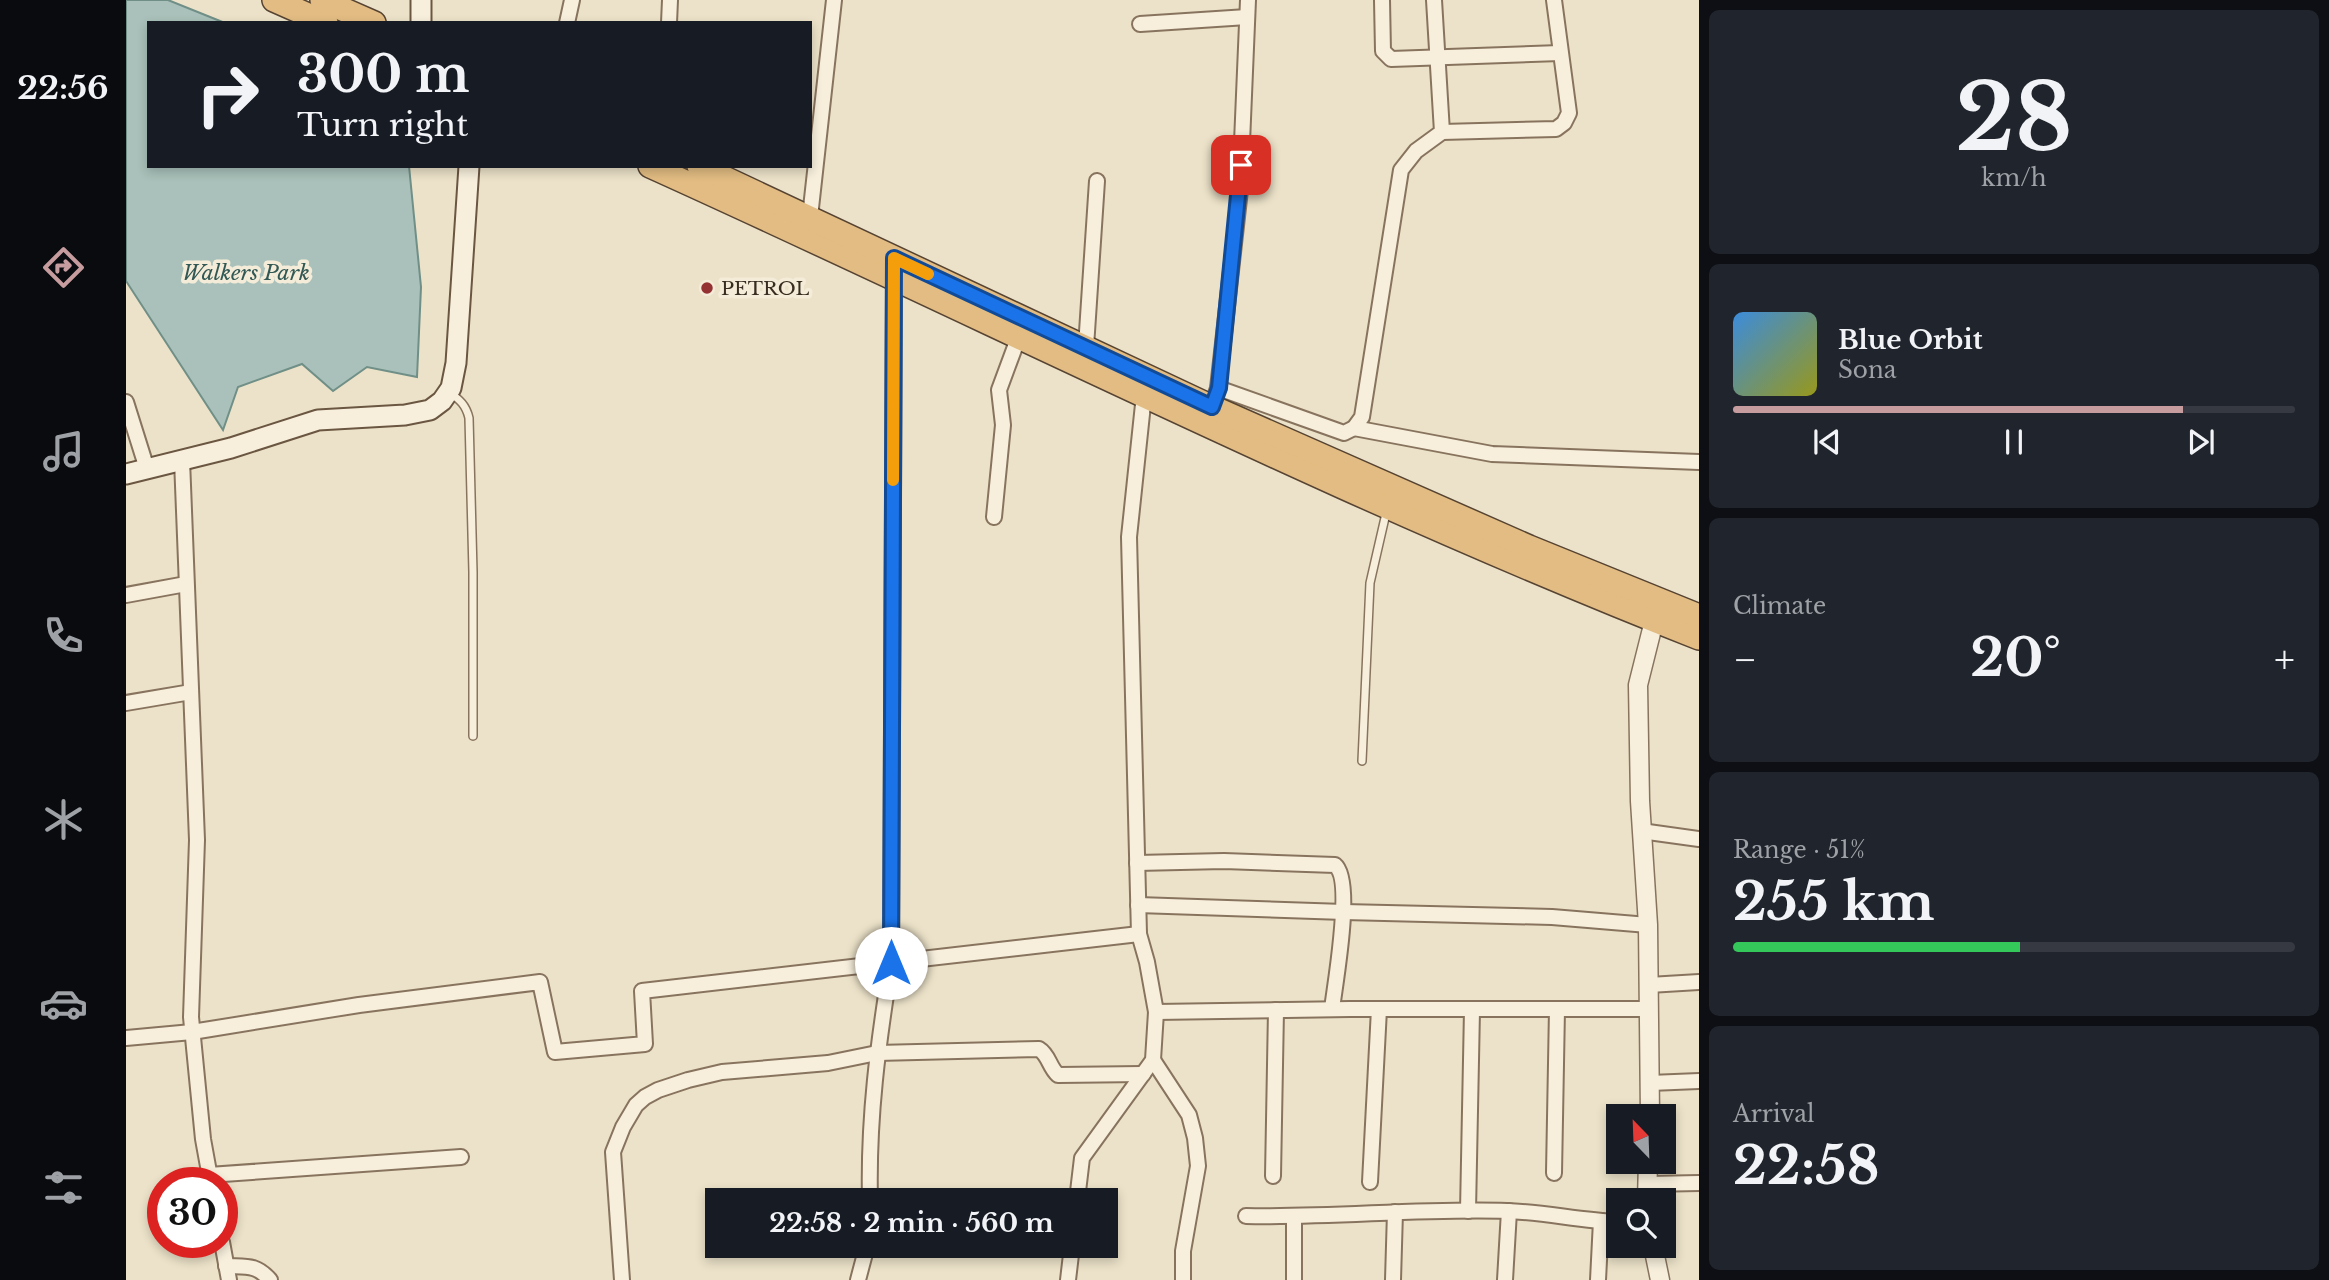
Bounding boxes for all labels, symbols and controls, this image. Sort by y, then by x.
text: 300 m [297,44,469,105]
icon: right [182,49,273,140]
text: 28 [1955,62,2073,175]
text: 22:56 [17,68,109,108]
text: Turn right [297,105,468,145]
pin [1211,135,1271,195]
icon: arrive [1222,146,1260,184]
text: km/h [1981,164,2047,192]
icon: directions [39,243,88,292]
water label: Walkers Park [182,260,310,286]
place label: PETROL [721,277,809,300]
marker: PETROL [699,280,715,296]
text: Blue Orbit [1838,324,1983,356]
text: Sona [1838,356,1896,384]
icon: previous [1808,423,1846,461]
icon: pause [1995,423,2033,461]
icon: next [2182,423,2220,461]
icon: music [39,427,88,476]
text: Climate [1733,592,1826,620]
icon: phone [39,611,88,660]
text: 20° [1970,626,2061,690]
text: − [1733,636,1757,683]
text: + [2274,636,2295,683]
icon: climate [39,795,88,844]
text: Range · 51% [1733,836,1865,864]
text: 255 km [1733,870,1935,934]
position arrow [854,926,928,1000]
icon: car [39,979,88,1028]
text: Arrival [1733,1100,1814,1128]
north arrow [1606,1104,1676,1174]
map controls [1606,1104,1676,1258]
text: 22:58 [1733,1134,1879,1198]
icon: filters [39,1163,88,1212]
speed limit sign: 30 [147,1167,238,1258]
button: search [1606,1188,1676,1258]
text: 22:58 · 2 min · 560 m [769,1207,1054,1239]

